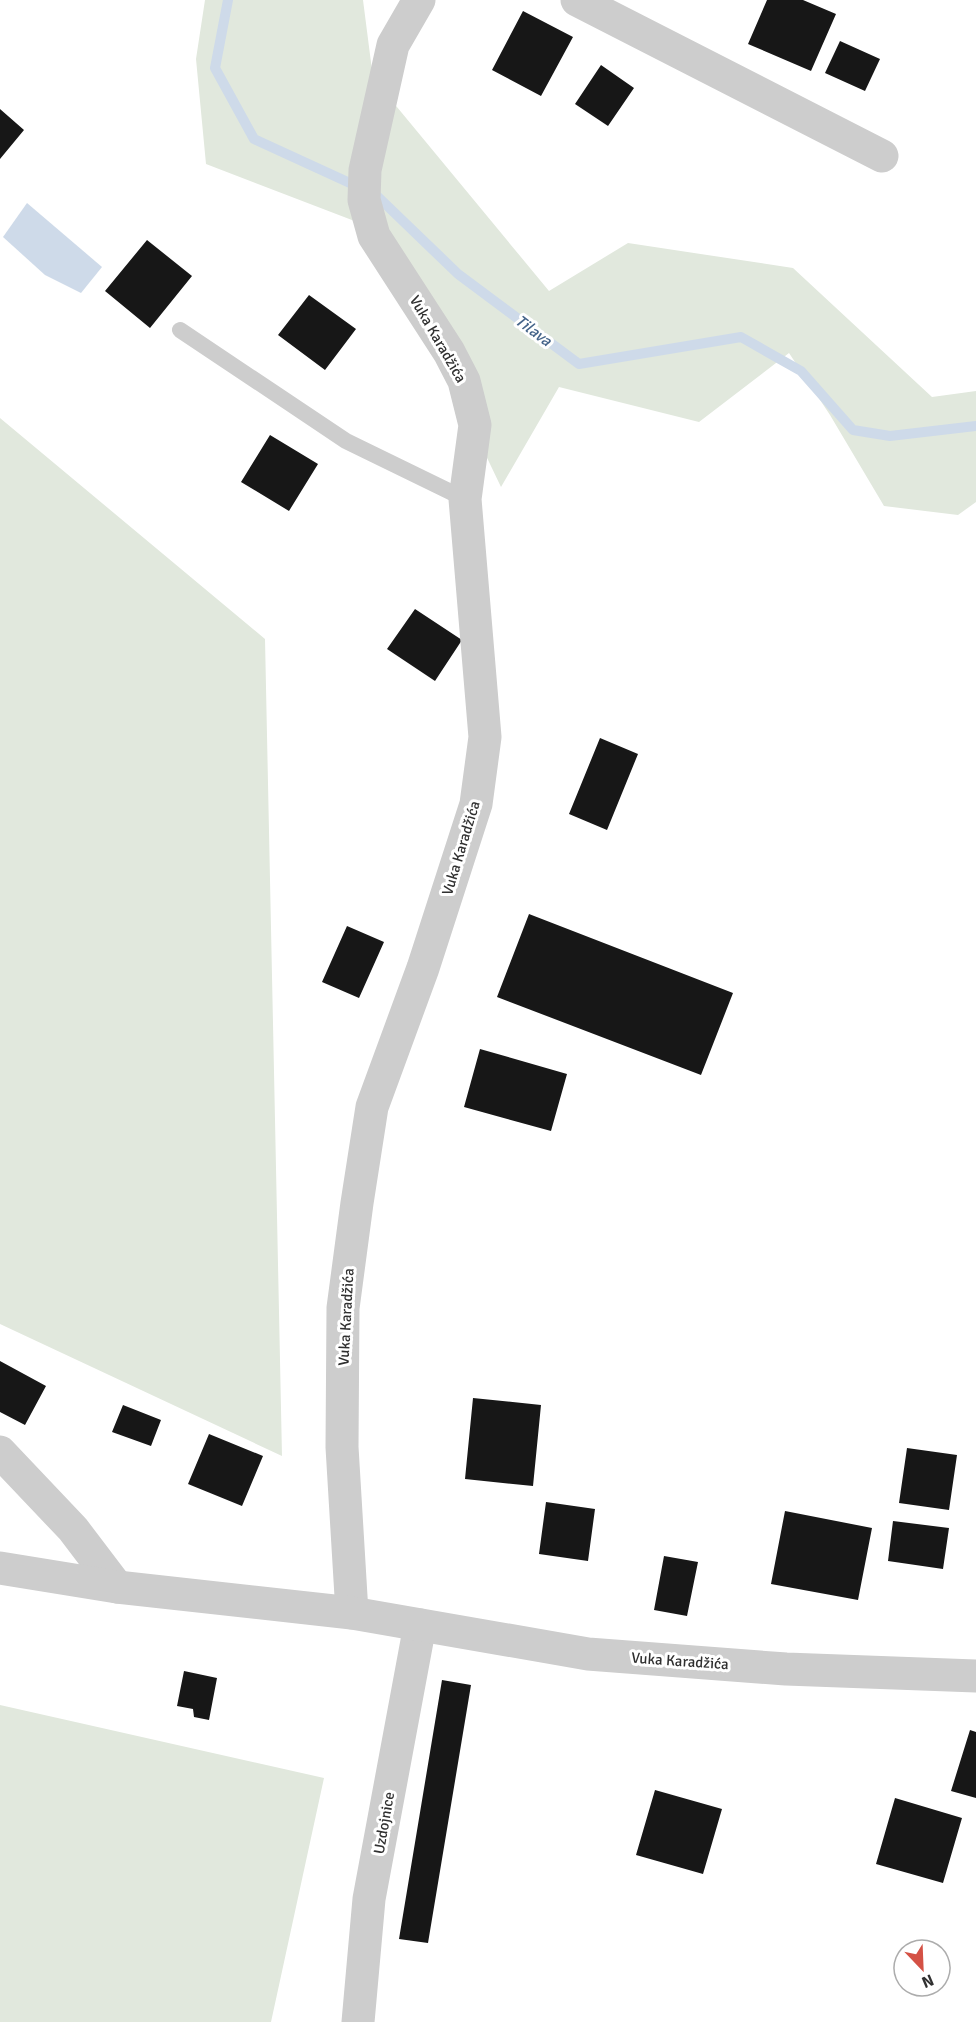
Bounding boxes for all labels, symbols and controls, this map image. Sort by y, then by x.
street label: Vuka Karadžića [406,292,470,386]
water label: Tilava [511,311,556,351]
street label: Vuka Karadžića [438,799,484,897]
street label: Vuka Karadžića [334,1268,358,1366]
street label: Vuka Karadžića [631,1649,729,1673]
street label: Uzdojnice [370,1790,398,1856]
north arrow [892,1938,952,1998]
text: N [918,1970,937,1992]

